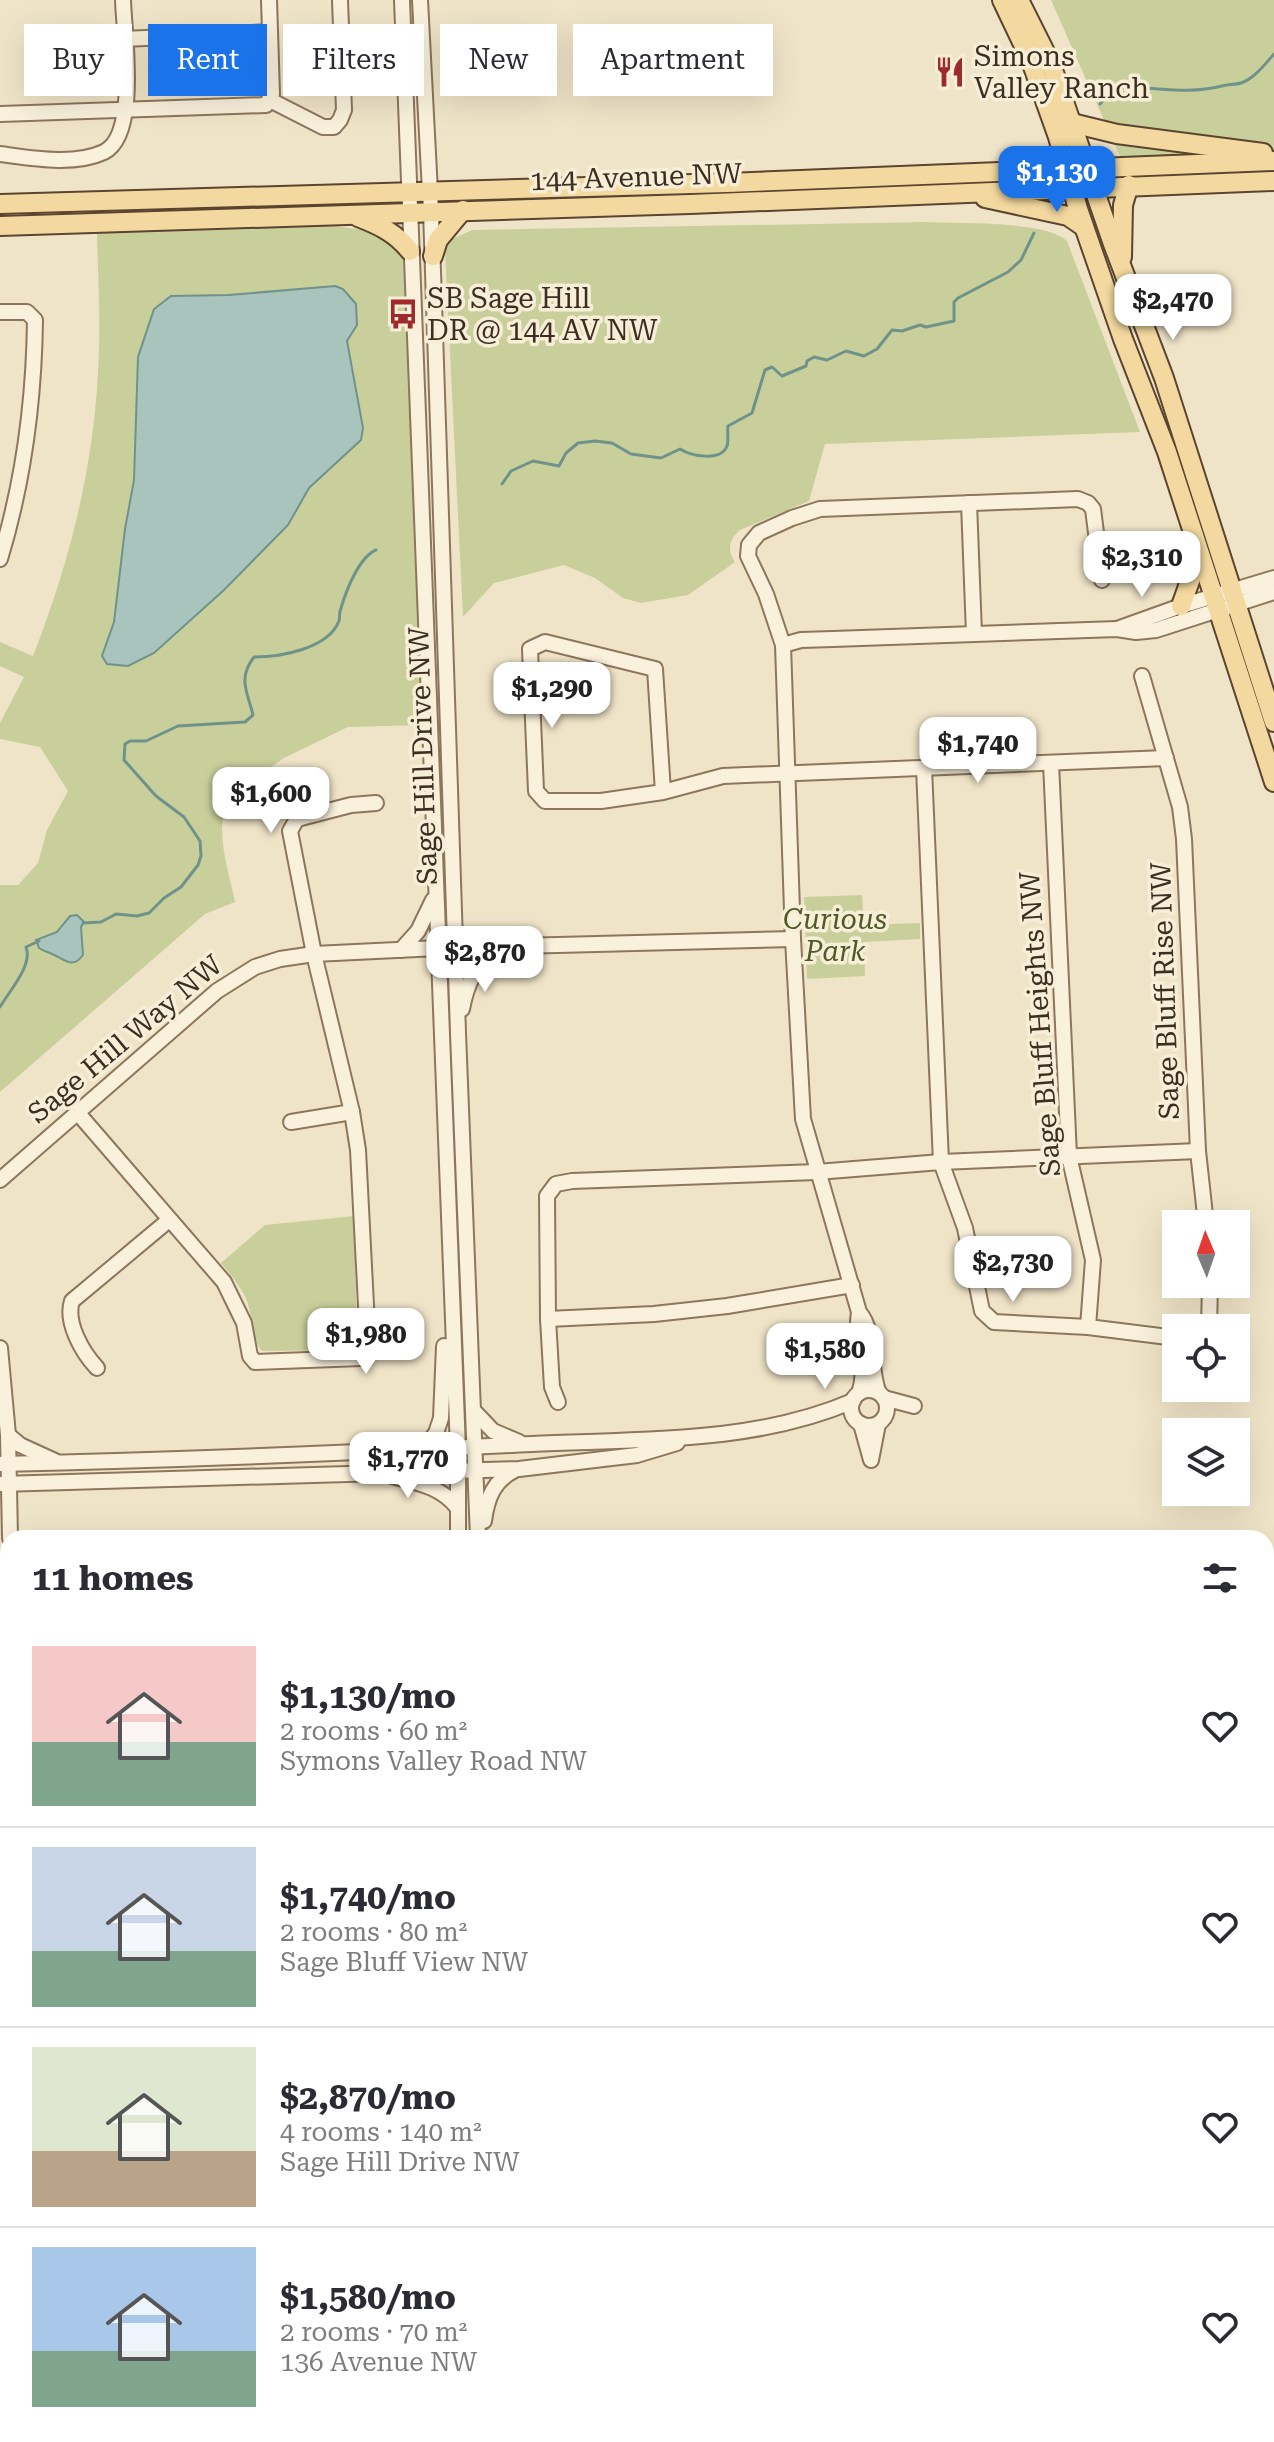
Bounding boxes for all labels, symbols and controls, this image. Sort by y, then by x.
chip: Buy [24,24,132,96]
chip: Rent [148,24,267,96]
chip: Filters [283,24,424,96]
chip: New [440,24,557,96]
chip: Apartment [573,24,773,96]
place label: Simons Valley Ranch [974,40,1149,105]
restaurant icon: Simons Valley Ranch [933,55,967,89]
pin: $1,130 [992,146,1122,214]
street label: 144 Avenue NW [529,157,743,197]
text: $1,130 [1016,157,1098,187]
pin: $2,470 [1108,274,1238,342]
place label: SB Sage Hill DR @ 144 AV NW [427,282,658,347]
text: $2,470 [1132,285,1214,315]
bus stop icon: SB Sage Hill DR @ 144 AV NW [386,297,420,331]
pin: $2,310 [1077,531,1207,599]
text: $2,310 [1101,542,1183,572]
street label: Sage Hill Drive NW [402,626,444,886]
pin: $1,290 [487,662,617,730]
text: $1,290 [511,673,593,703]
pin: $1,740 [913,717,1043,785]
text: $1,740 [937,728,1019,758]
pin: $1,600 [206,767,336,835]
text: $1,600 [230,778,312,808]
street label: Sage Bluff Rise NW [1144,861,1186,1120]
street label: Sage Bluff Heights NW [1013,870,1067,1178]
park label: Curious Park [783,903,887,968]
pin: $2,870 [420,926,550,994]
text: $2,870 [444,937,526,967]
street label: Sage Hill Way NW [21,948,229,1130]
north arrow [1162,1210,1250,1298]
map controls [1162,1210,1250,1506]
pin: $2,730 [948,1236,1078,1304]
text: $2,730 [972,1247,1054,1277]
pin: $1,980 [301,1308,431,1376]
button: locate [1162,1314,1250,1402]
text: $1,980 [325,1319,407,1349]
pin: $1,580 [760,1323,890,1391]
text: $1,580 [784,1334,866,1364]
button: layers [1162,1418,1250,1506]
pin: $1,770 [343,1432,473,1500]
text: $1,770 [367,1443,449,1473]
icon: filters [1198,1556,1242,1600]
text: 11 homes [32,1558,194,1598]
text: $1,130/mo [280,1676,456,1716]
icon: home [96,1678,192,1774]
icon: heart [1198,1704,1242,1748]
text: 2 rooms · 60 m² [280,1716,467,1746]
text: Symons Valley Road NW [280,1746,587,1776]
text: $1,740/mo [280,1877,456,1917]
icon: home [96,1879,192,1975]
icon: heart [1198,1905,1242,1949]
text: 2 rooms · 80 m² [280,1917,467,1947]
text: Sage Bluff View NW [280,1947,528,1977]
text: $2,870/mo [280,2077,456,2117]
icon: home [96,2079,192,2175]
icon: heart [1198,2105,1242,2149]
text: 4 rooms · 140 m² [280,2117,482,2147]
text: Sage Hill Drive NW [280,2147,520,2177]
text: $1,580/mo [280,2277,456,2317]
icon: home [96,2279,192,2375]
icon: heart [1198,2305,1242,2349]
text: 2 rooms · 70 m² [280,2317,467,2347]
text: 136 Avenue NW [280,2347,477,2377]

